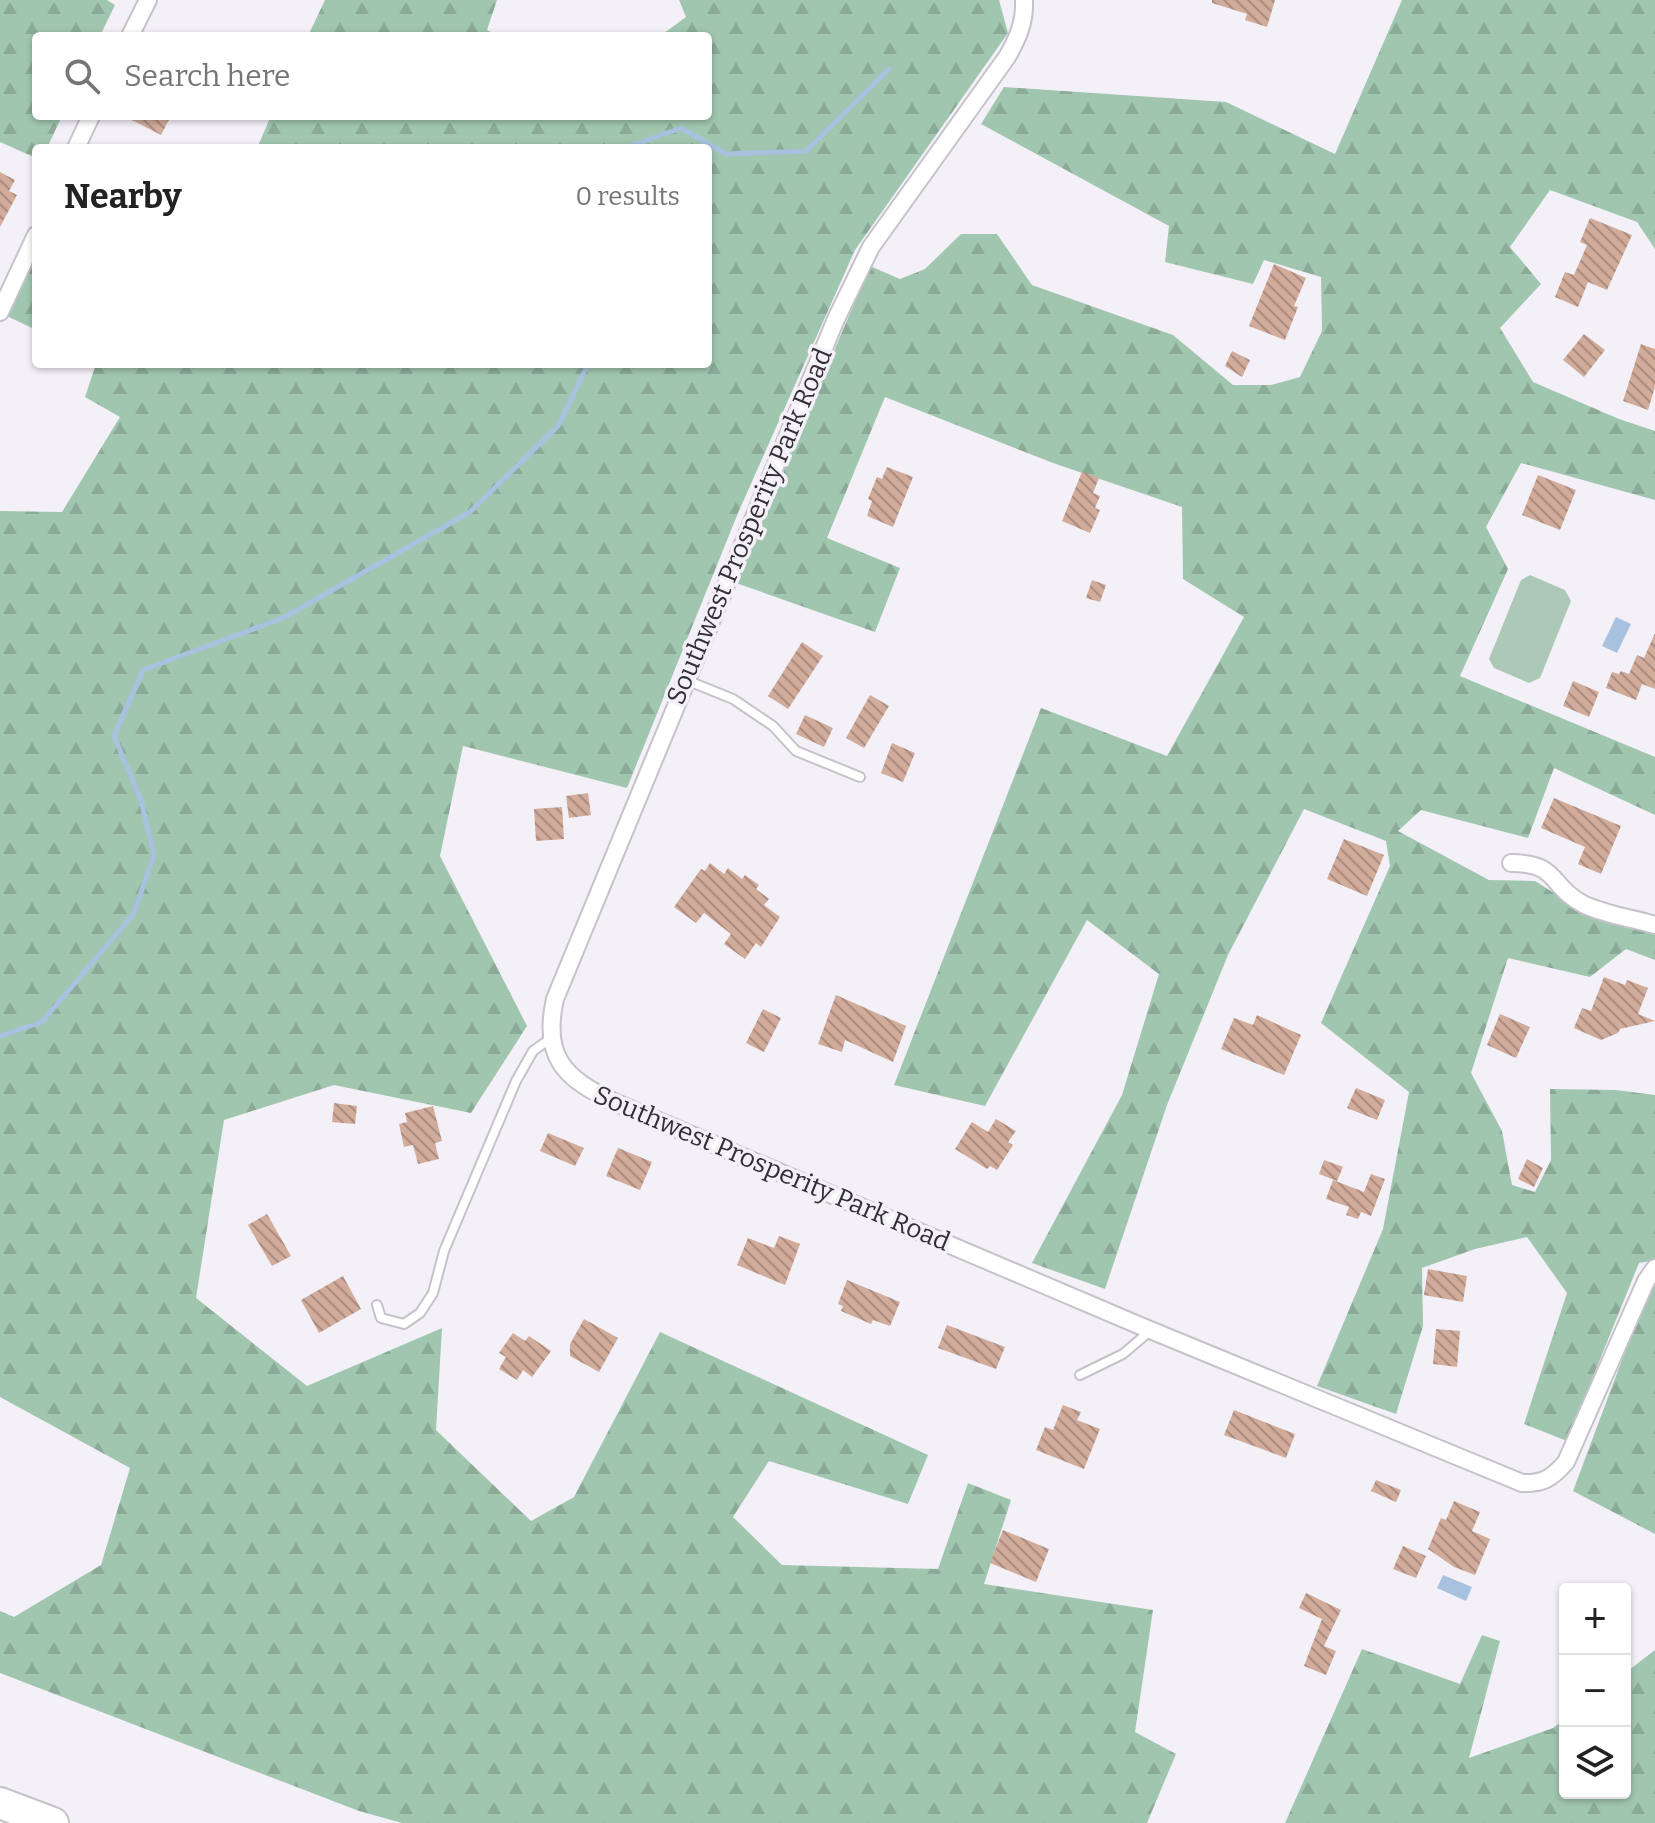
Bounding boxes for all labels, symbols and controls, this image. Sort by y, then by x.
search box [32,32,712,120]
icon: search [60,54,104,98]
text: Search here [124,58,291,94]
text: Nearby [64,176,182,217]
text: 0 results [575,181,680,212]
street label: Southwest Prosperity Park Road [660,343,839,709]
street label: Southwest Prosperity Park Road [589,1079,955,1258]
map controls [1559,1583,1631,1799]
button: + [1559,1583,1631,1655]
button: − [1559,1655,1631,1727]
button: layers [1559,1727,1631,1799]

